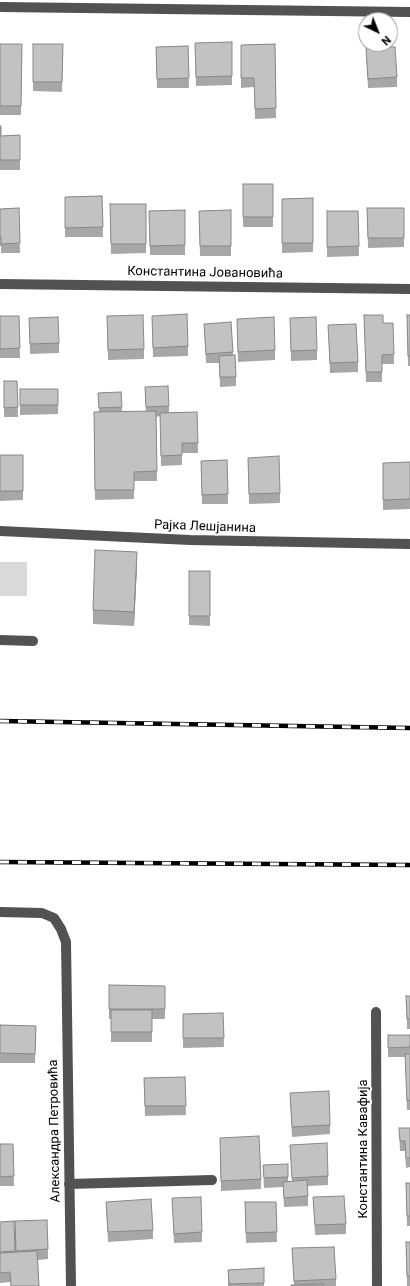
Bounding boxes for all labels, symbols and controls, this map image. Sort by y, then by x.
north arrow [358,12,398,52]
text: N [379,33,393,48]
street label: Константина Јовановића [127,264,283,282]
street label: Рајка Лешјанина [154,517,256,537]
street label: Александра Петровића [46,1059,64,1203]
street label: Константина Кавафија [356,1079,372,1219]

